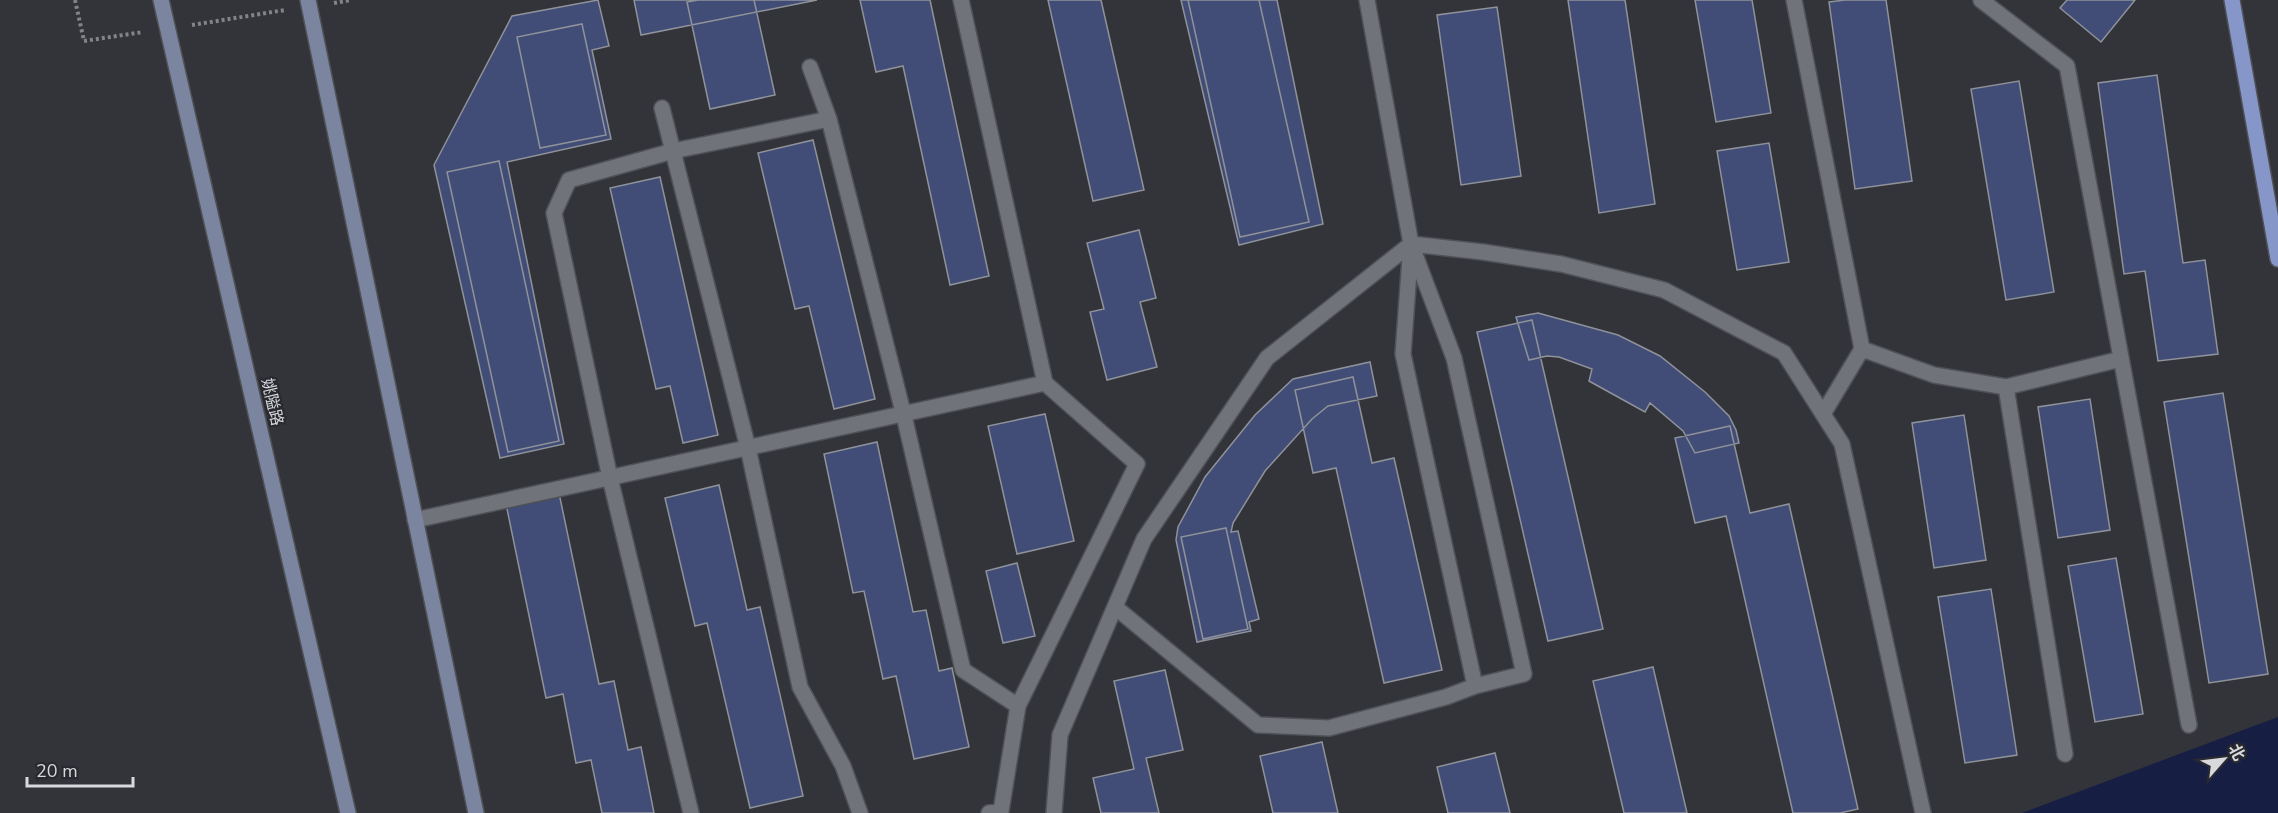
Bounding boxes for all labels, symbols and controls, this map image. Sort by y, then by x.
street label: 姚隘路 [256,376,288,428]
north arrow [2194,729,2254,789]
text: 北 [2223,740,2250,765]
scale bar [27,750,134,788]
text: 20 m [36,759,78,783]

